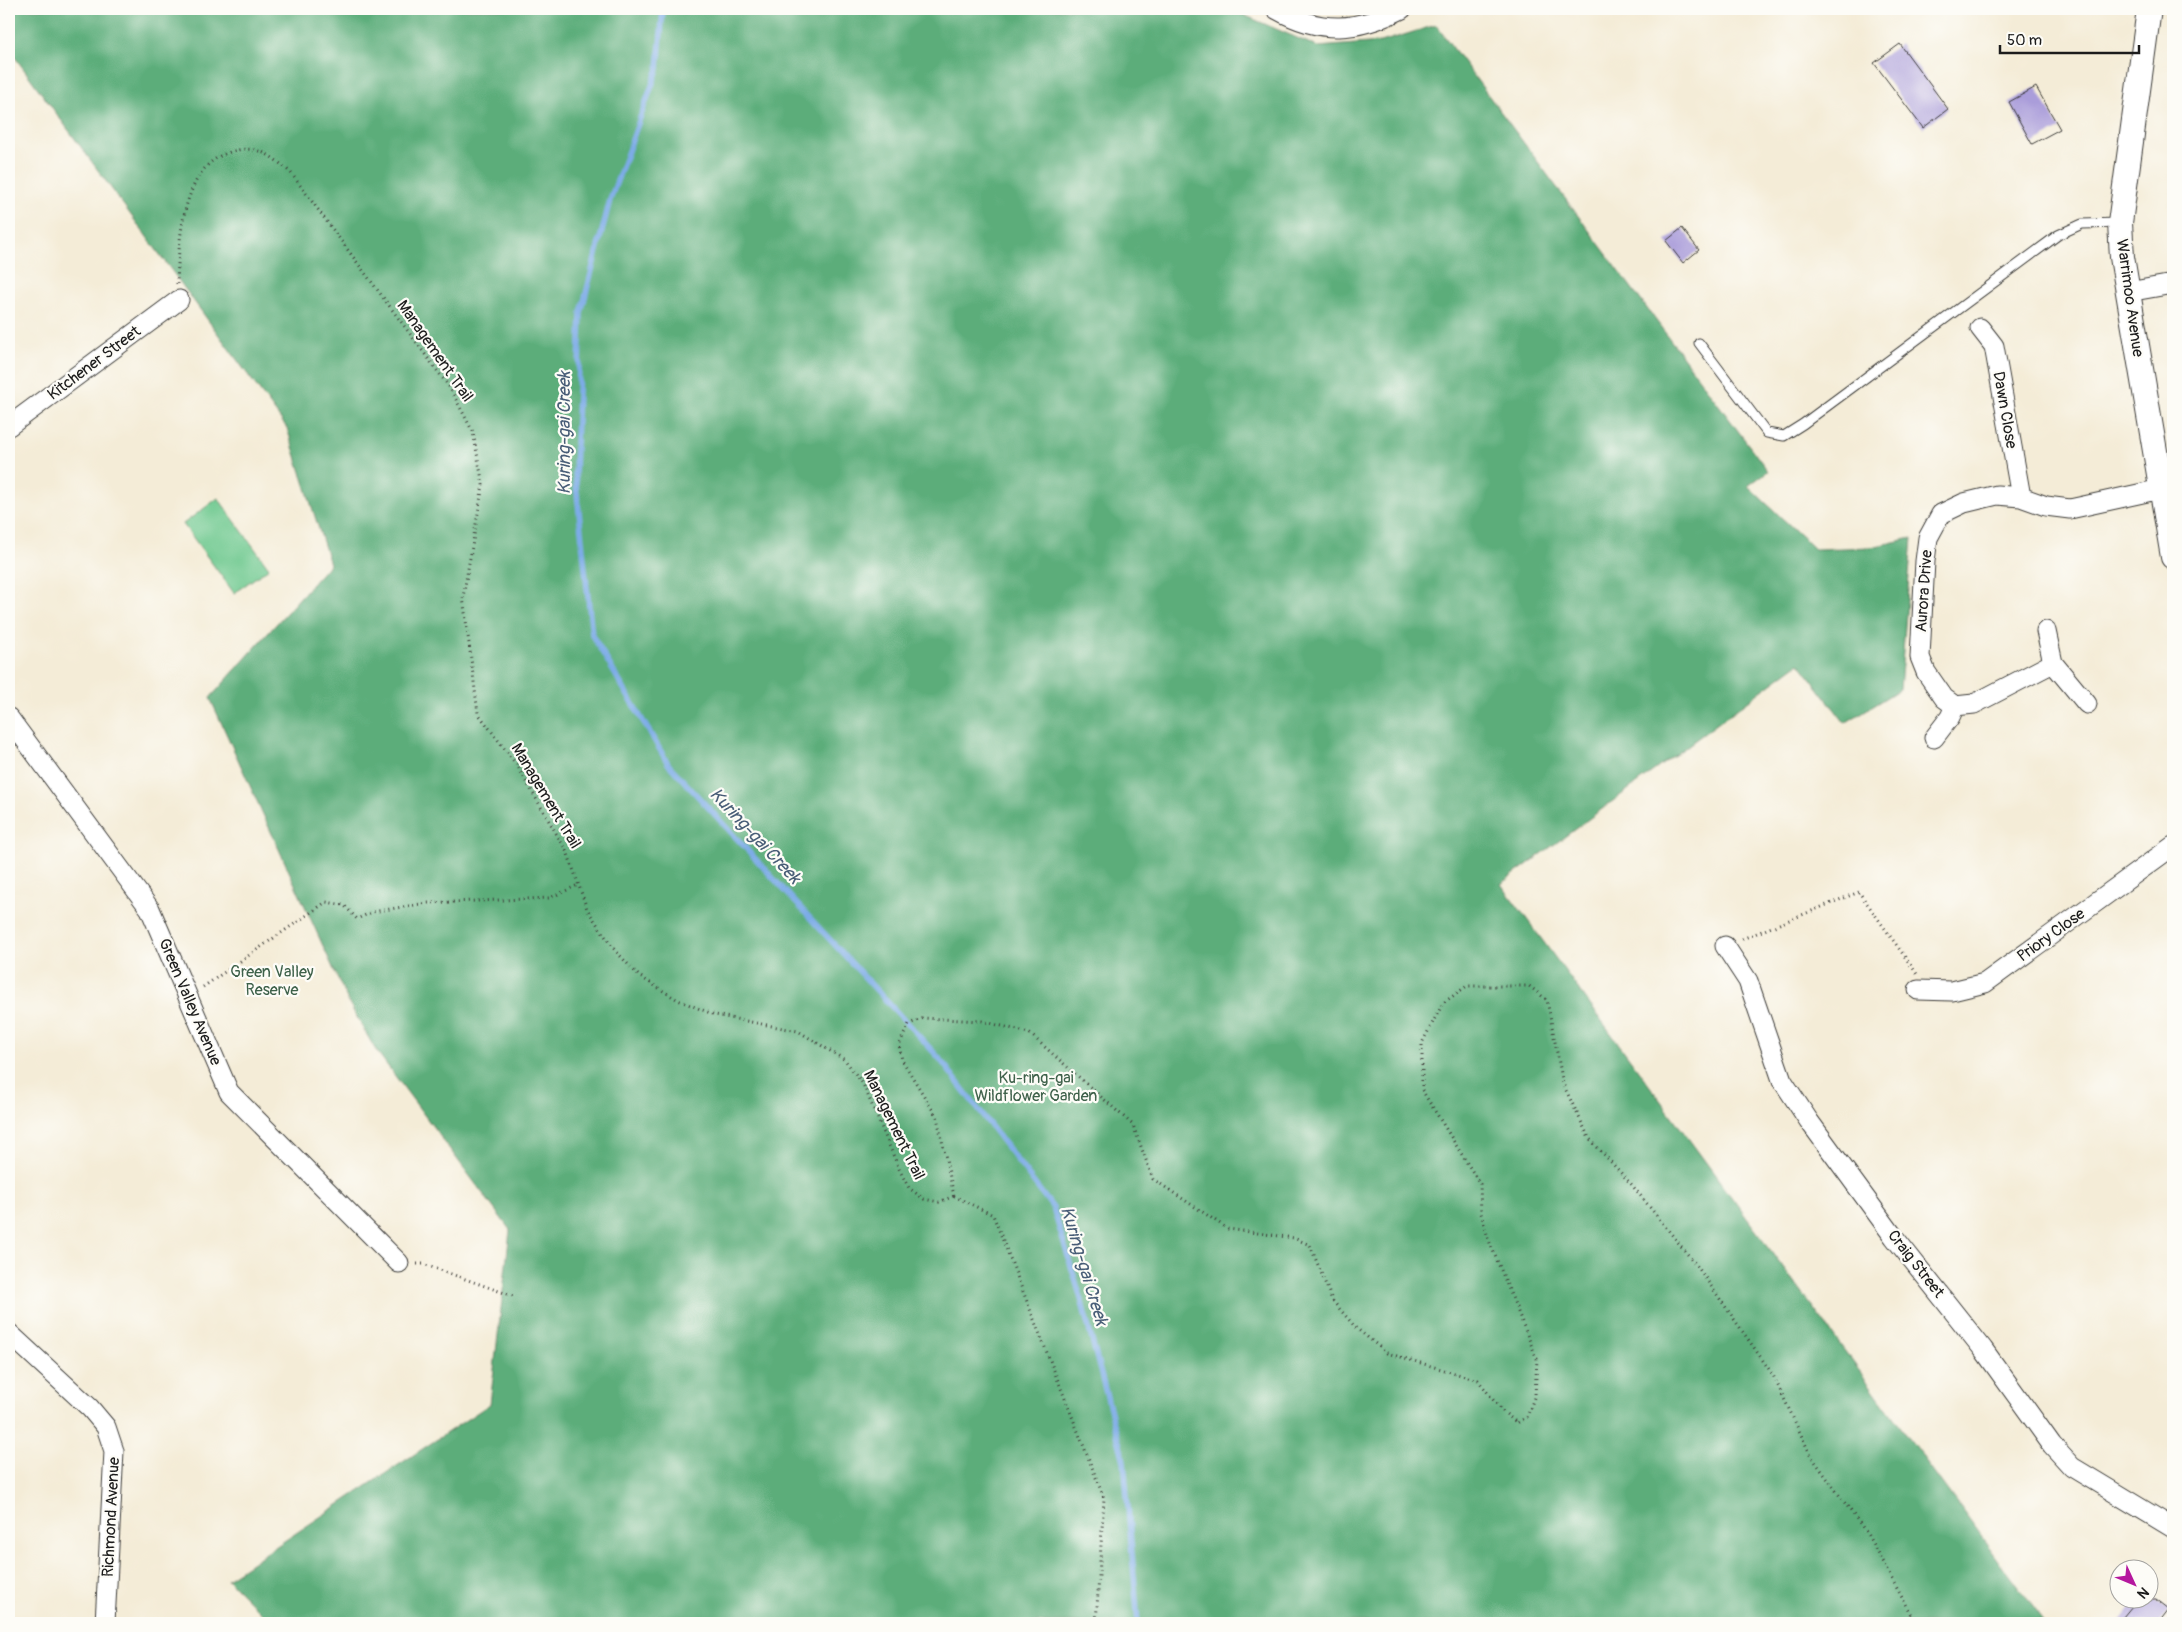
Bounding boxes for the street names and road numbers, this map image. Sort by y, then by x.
street label: Warrimoo Avenue [2112,238,2148,358]
street label: Management Trail [393,296,477,406]
street label: Kitchener Street [43,321,145,405]
street label: Dawn Close [1988,370,2022,450]
street label: Aurora Drive [1911,549,1937,633]
street label: Management Trail [507,740,585,852]
street label: Priory Close [2013,904,2089,966]
street label: Green Valley Avenue [154,935,226,1069]
street label: Management Trail [859,1067,929,1183]
street label: Craig Street [1883,1226,1949,1302]
street label: Richmond Avenue [98,1456,124,1577]

